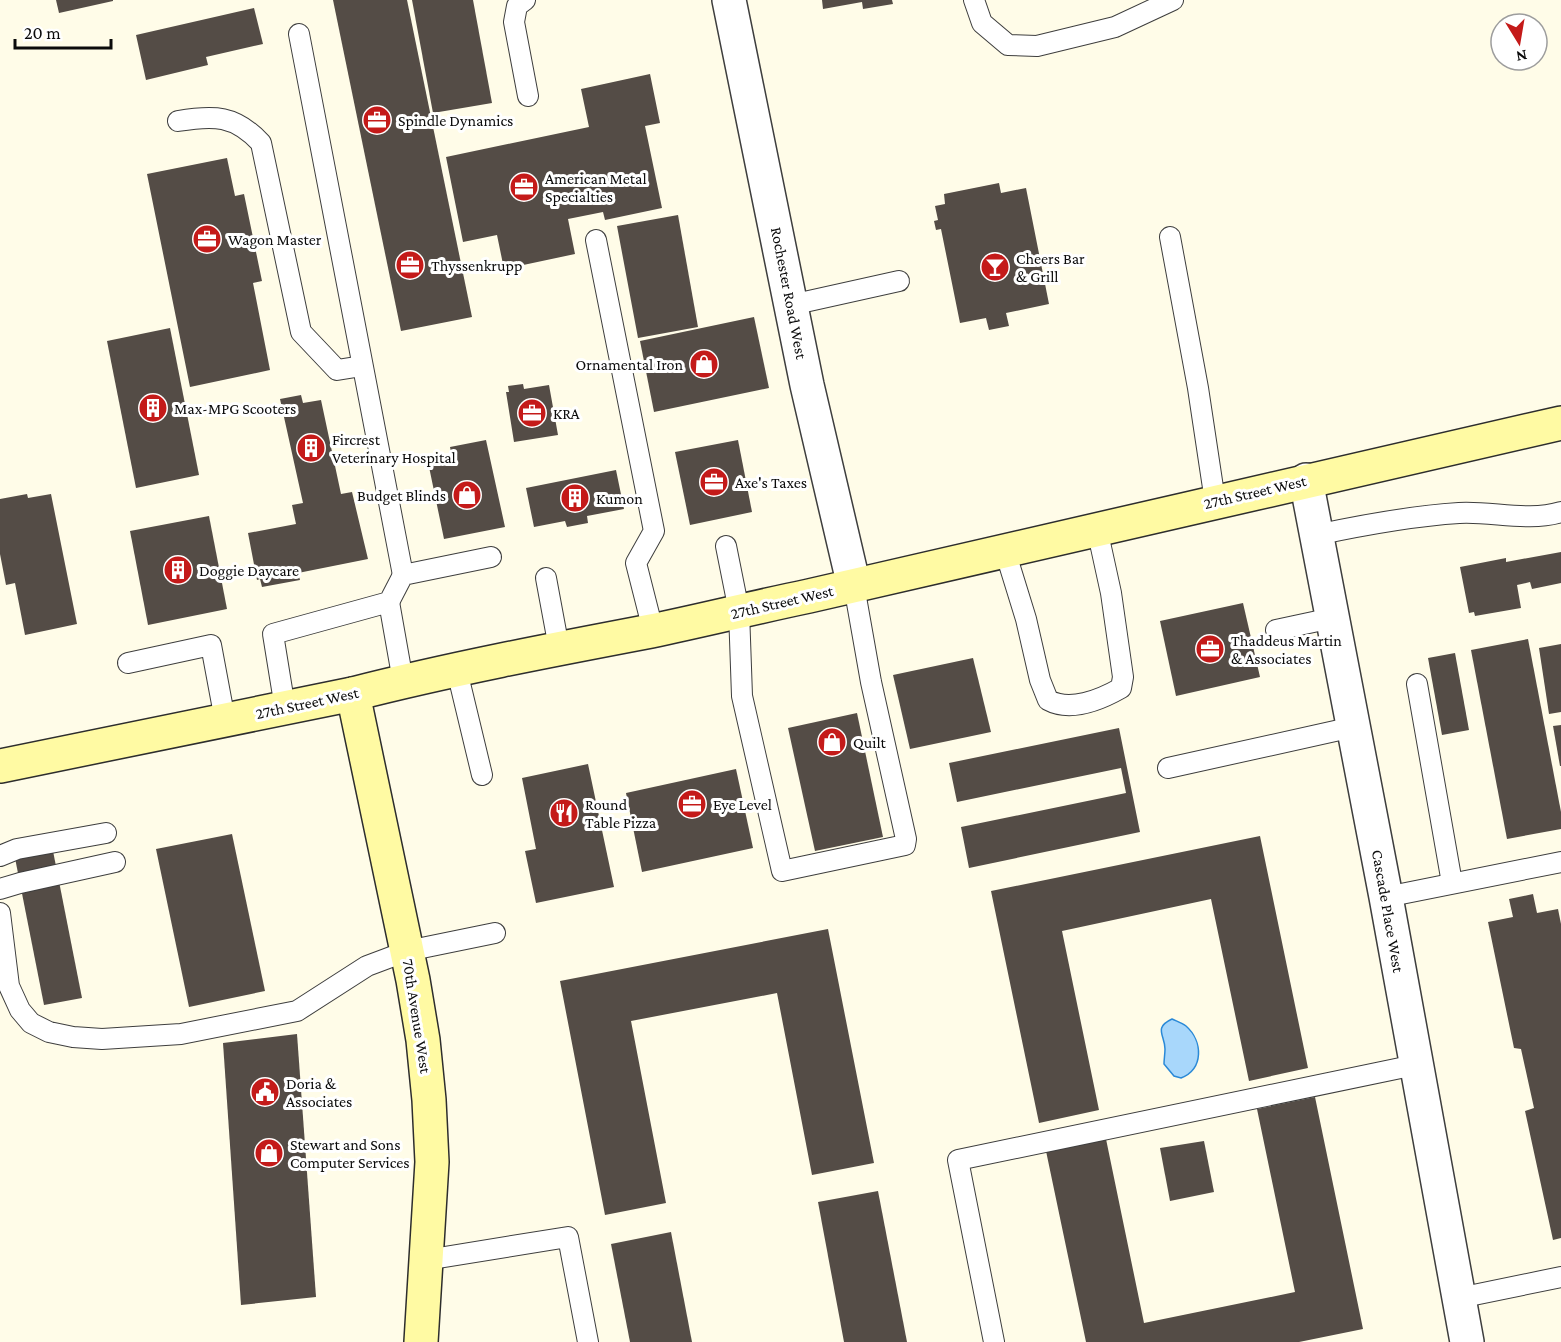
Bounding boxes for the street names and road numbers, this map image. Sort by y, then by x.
street label: Rochester Road West [768,226,810,361]
street label: 27th Street West [1202,472,1309,512]
street label: 27th Street West [729,582,836,622]
street label: 27th Street West [254,684,361,722]
street label: Cascade Place West [1369,848,1407,974]
street label: 70th Avenue West [400,957,435,1075]

